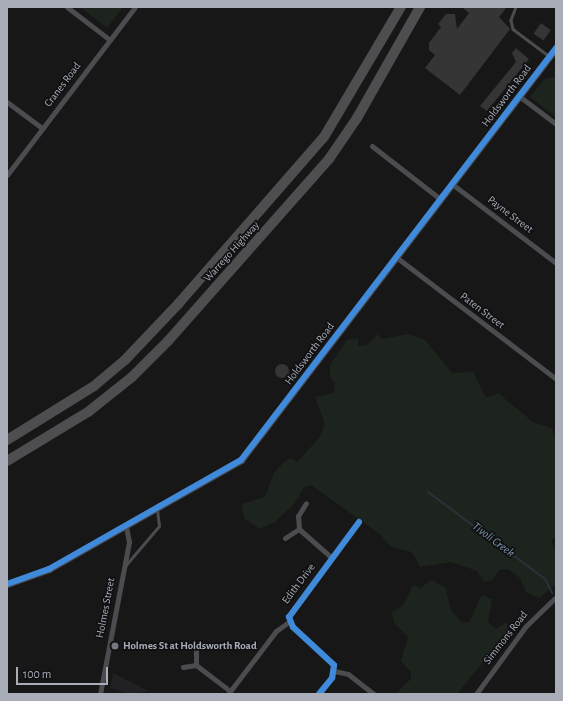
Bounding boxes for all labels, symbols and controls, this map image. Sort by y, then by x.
street label: Cranes Road [42,60,84,110]
street label: Holdsworth Road [479,62,535,130]
street label: Payne Street [485,194,535,236]
street label: Warrego Highway [201,219,263,285]
street label: Paten Street [457,290,507,332]
street label: Holdsworth Road [282,320,338,388]
water label: Tivoli Creek [469,519,517,561]
street label: Edith Drive [279,561,319,607]
street label: Holmes Street [94,577,118,639]
street label: Simmons Road [481,609,531,667]
place label: Holmes St at Holdsworth Road [123,639,257,653]
marker: Holmes St at Holdsworth Road [110,641,120,651]
scale bar [18,659,110,685]
text: 100 m [23,668,51,680]

